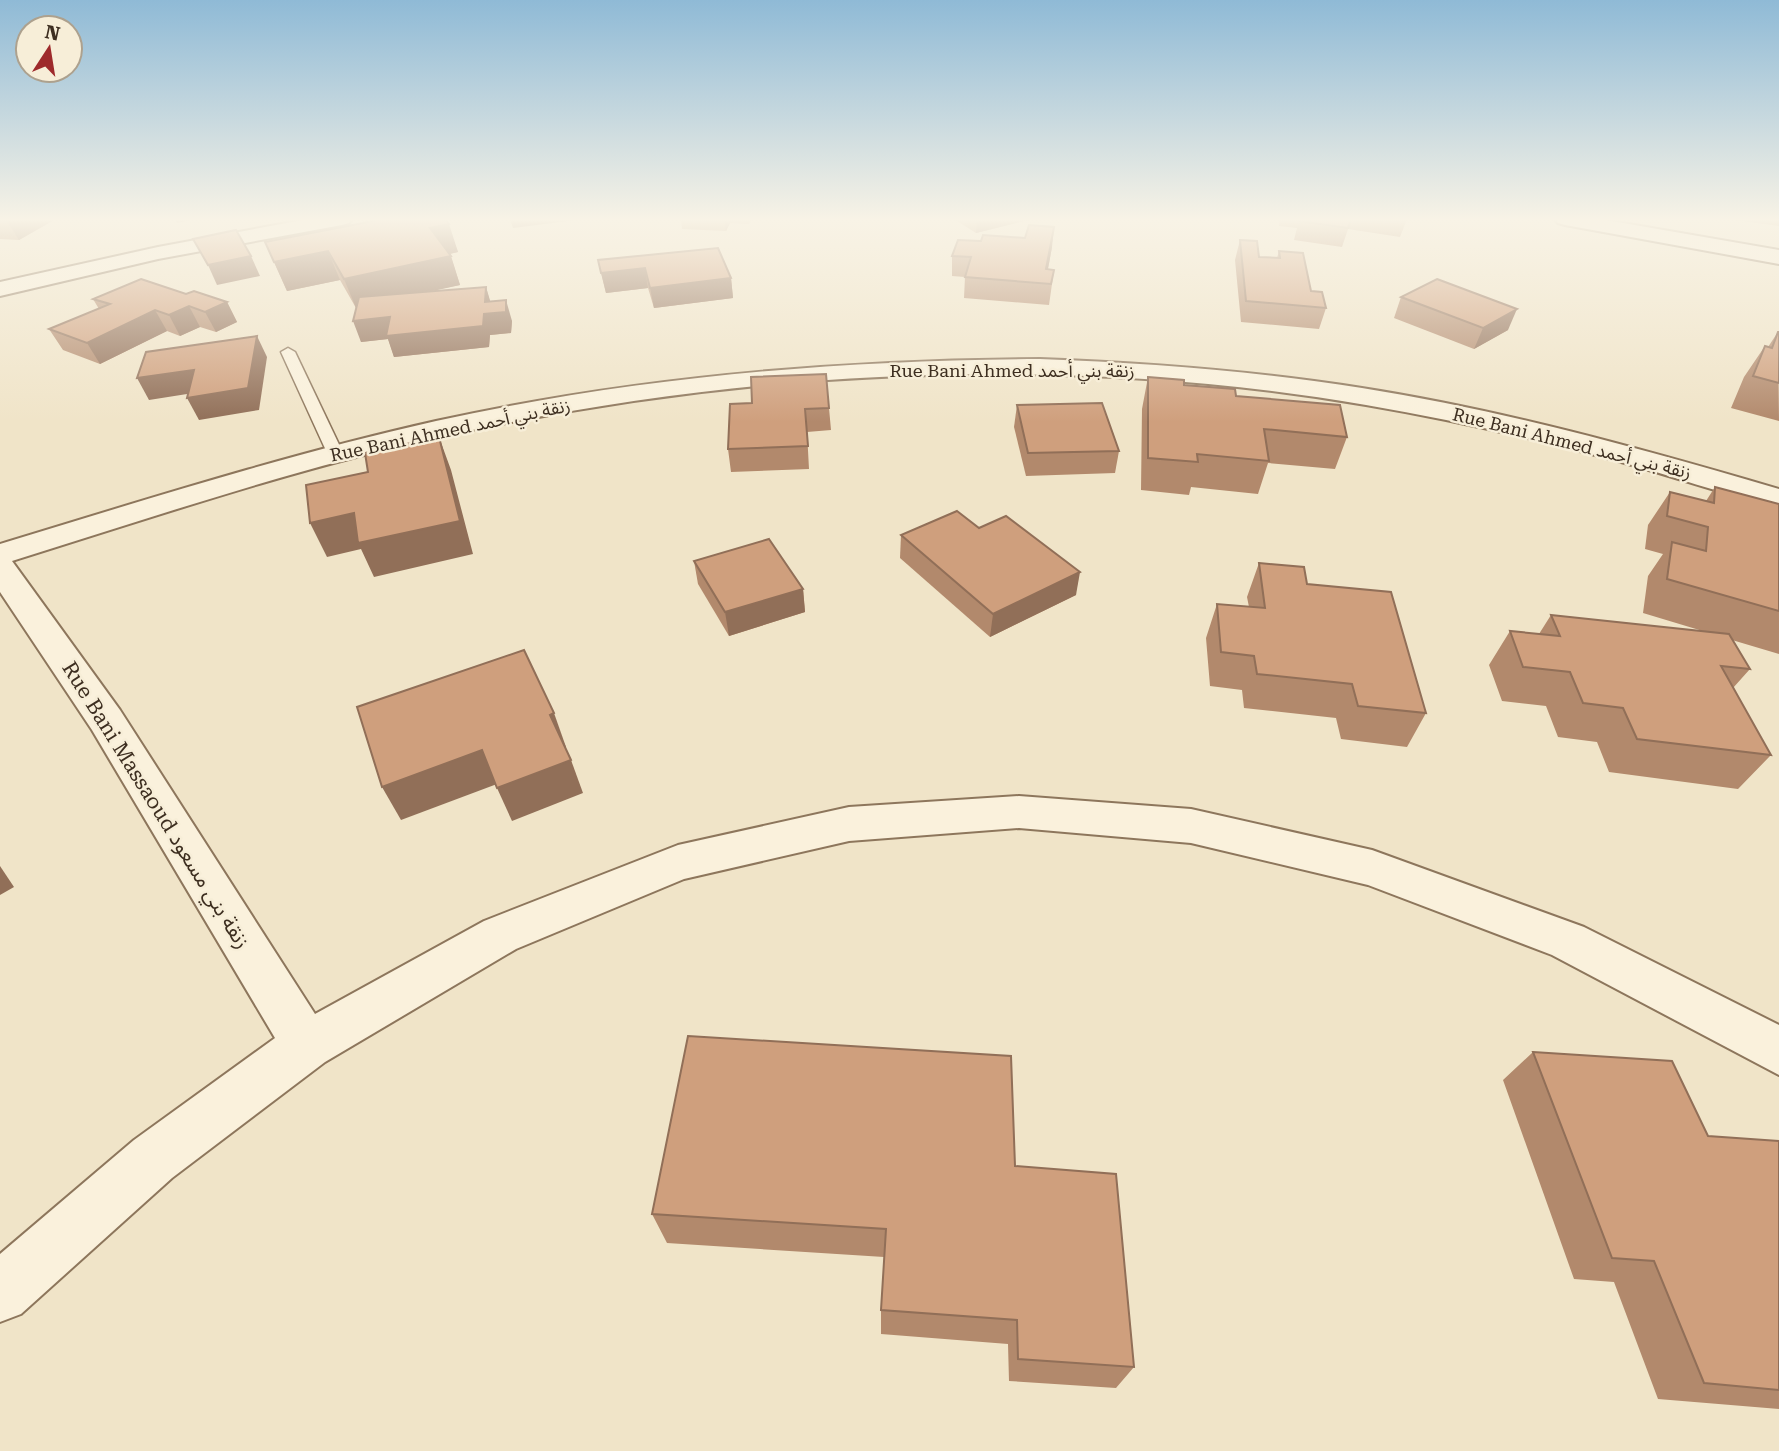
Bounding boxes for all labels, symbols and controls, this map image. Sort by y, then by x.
north arrow [14,14,84,84]
text: N [43,20,62,46]
street label: Rue Bani Ahmed زنقة بني أحمد [889,359,1135,384]
street label: Rue Bani Ahmed زنقة بني أحمد [328,394,573,469]
street label: Rue Bani Ahmed زنقة بني أحمد [1450,403,1694,486]
street label: Rue Bani Massaoud زنقة بني مسعود [54,657,255,955]

